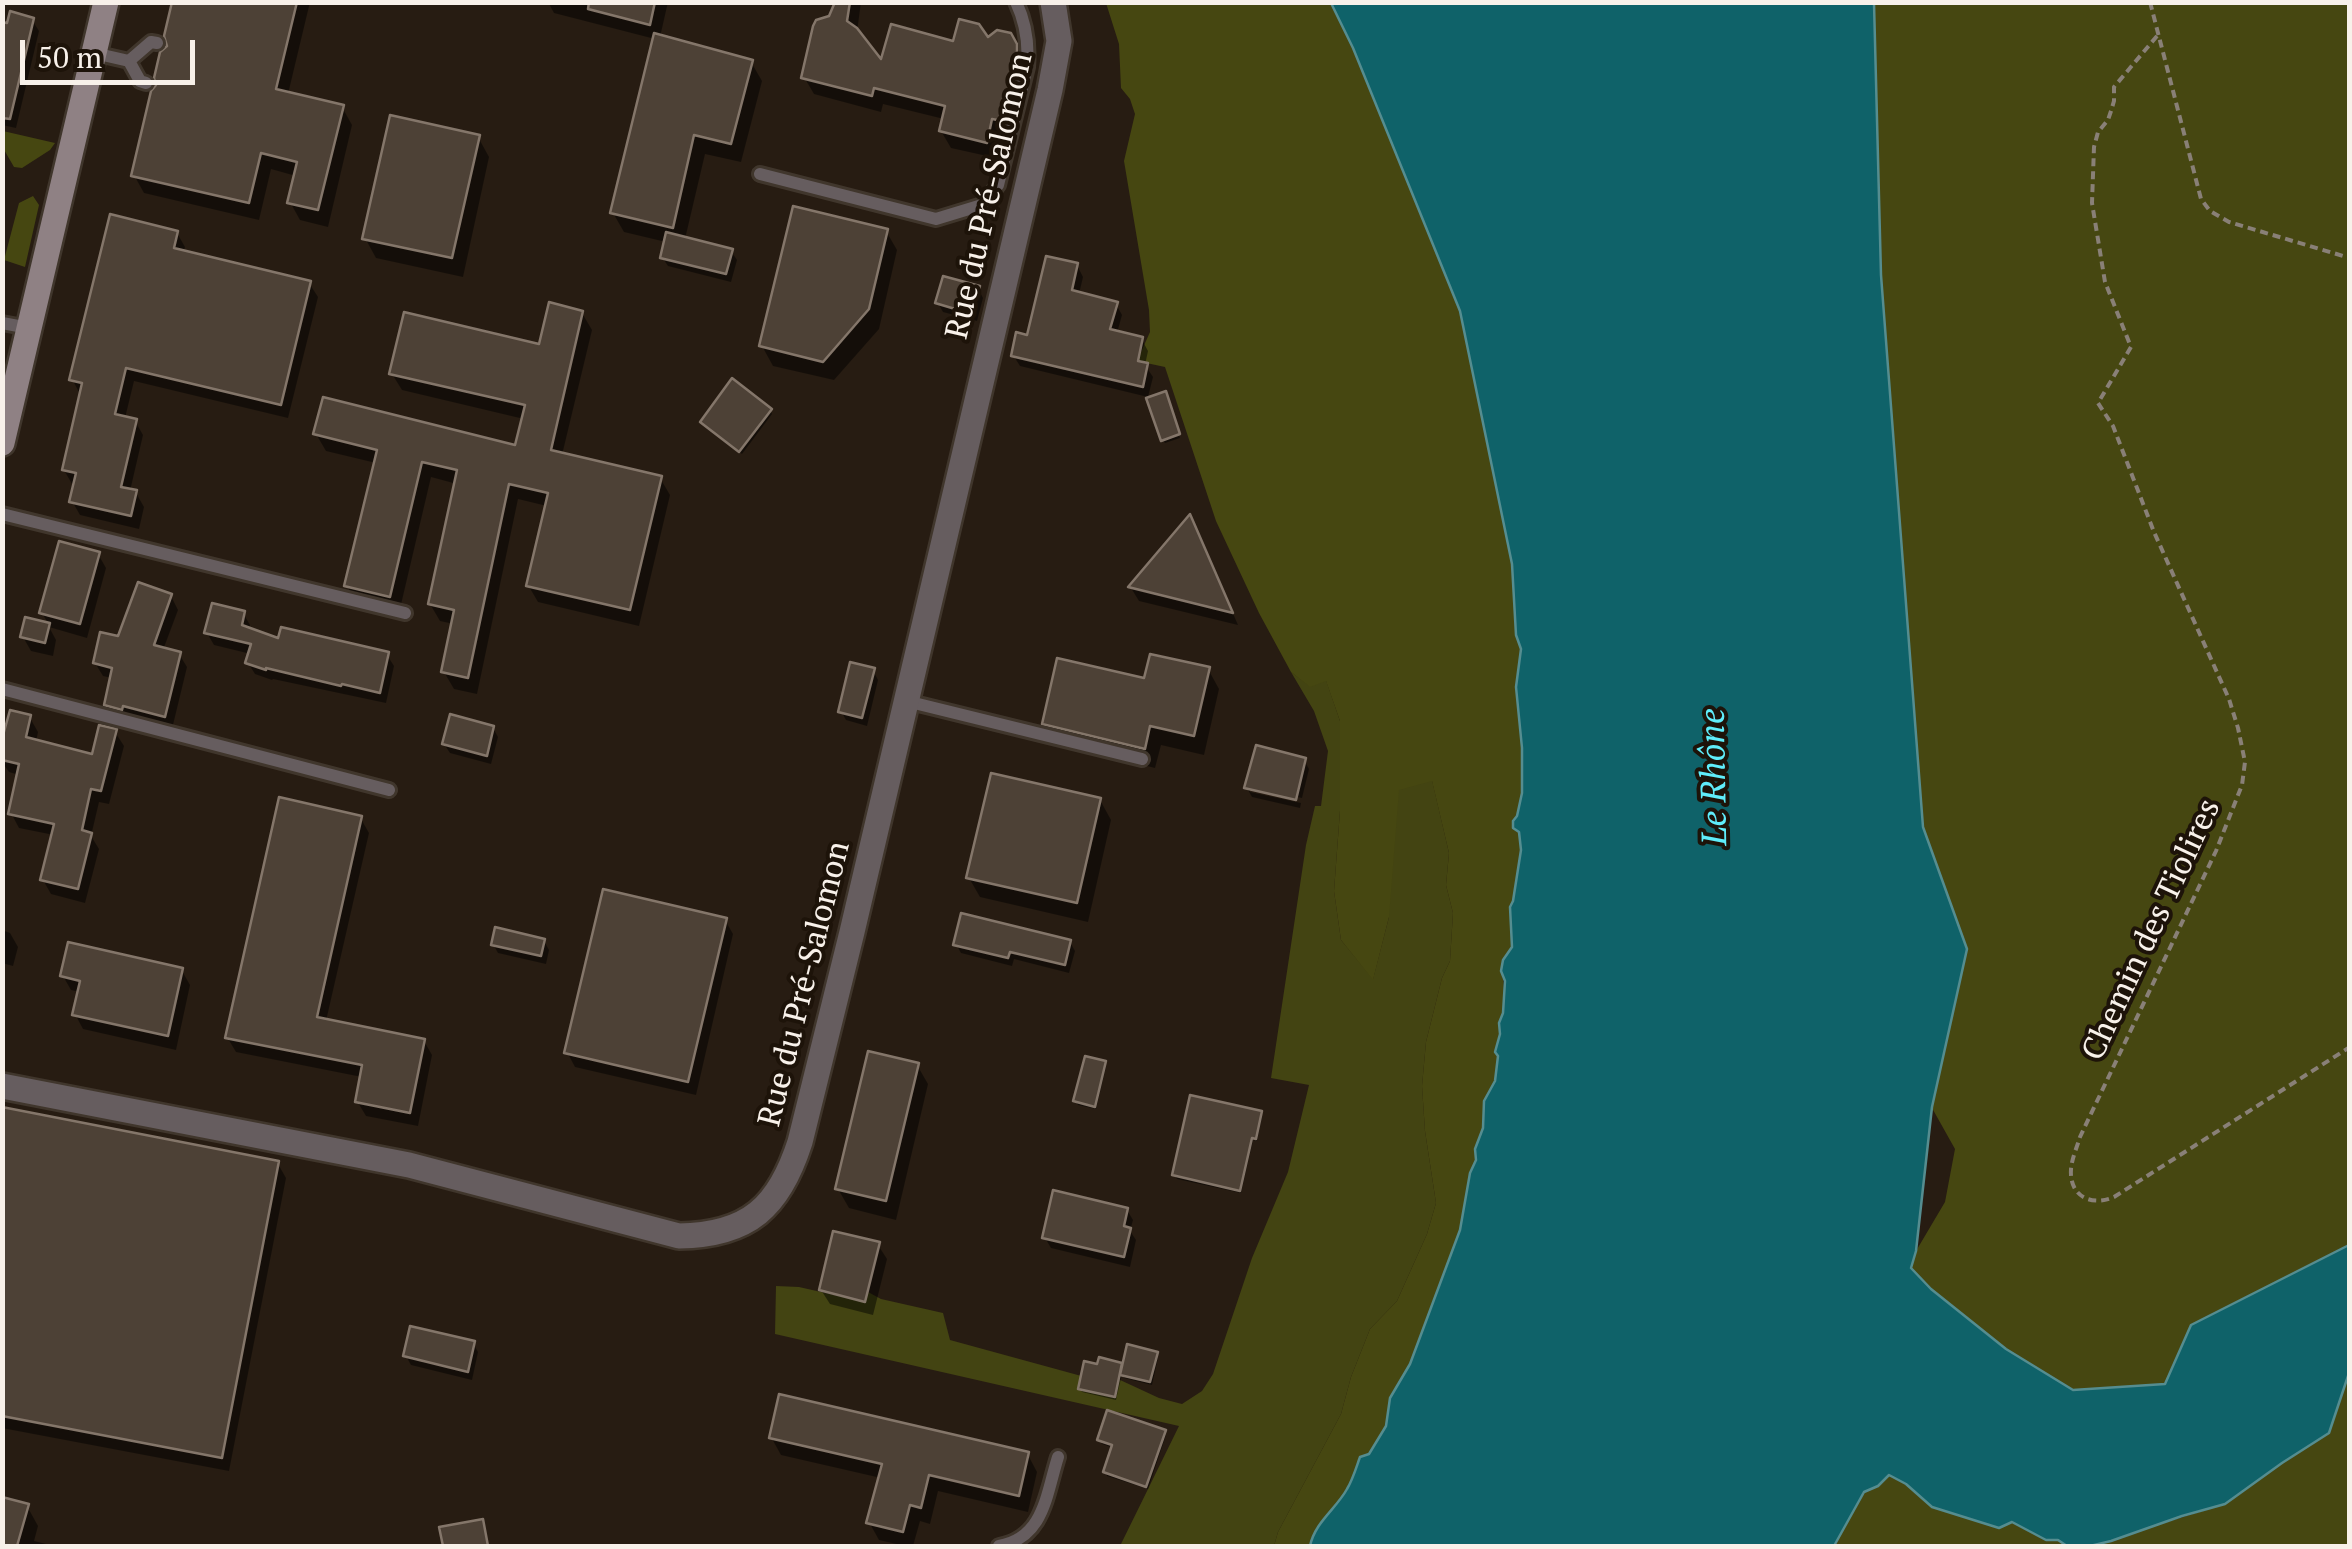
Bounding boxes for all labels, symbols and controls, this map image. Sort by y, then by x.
scale bar [25,20,200,82]
text: 50 m [37,37,102,77]
street label: Rue du Pré-Salomon [938,49,1042,343]
water label: Le Rhône [1693,708,1737,846]
street label: Chemin des Tiolires [2075,793,2229,1067]
street label: Rue du Pré-Salomon [751,837,859,1131]

